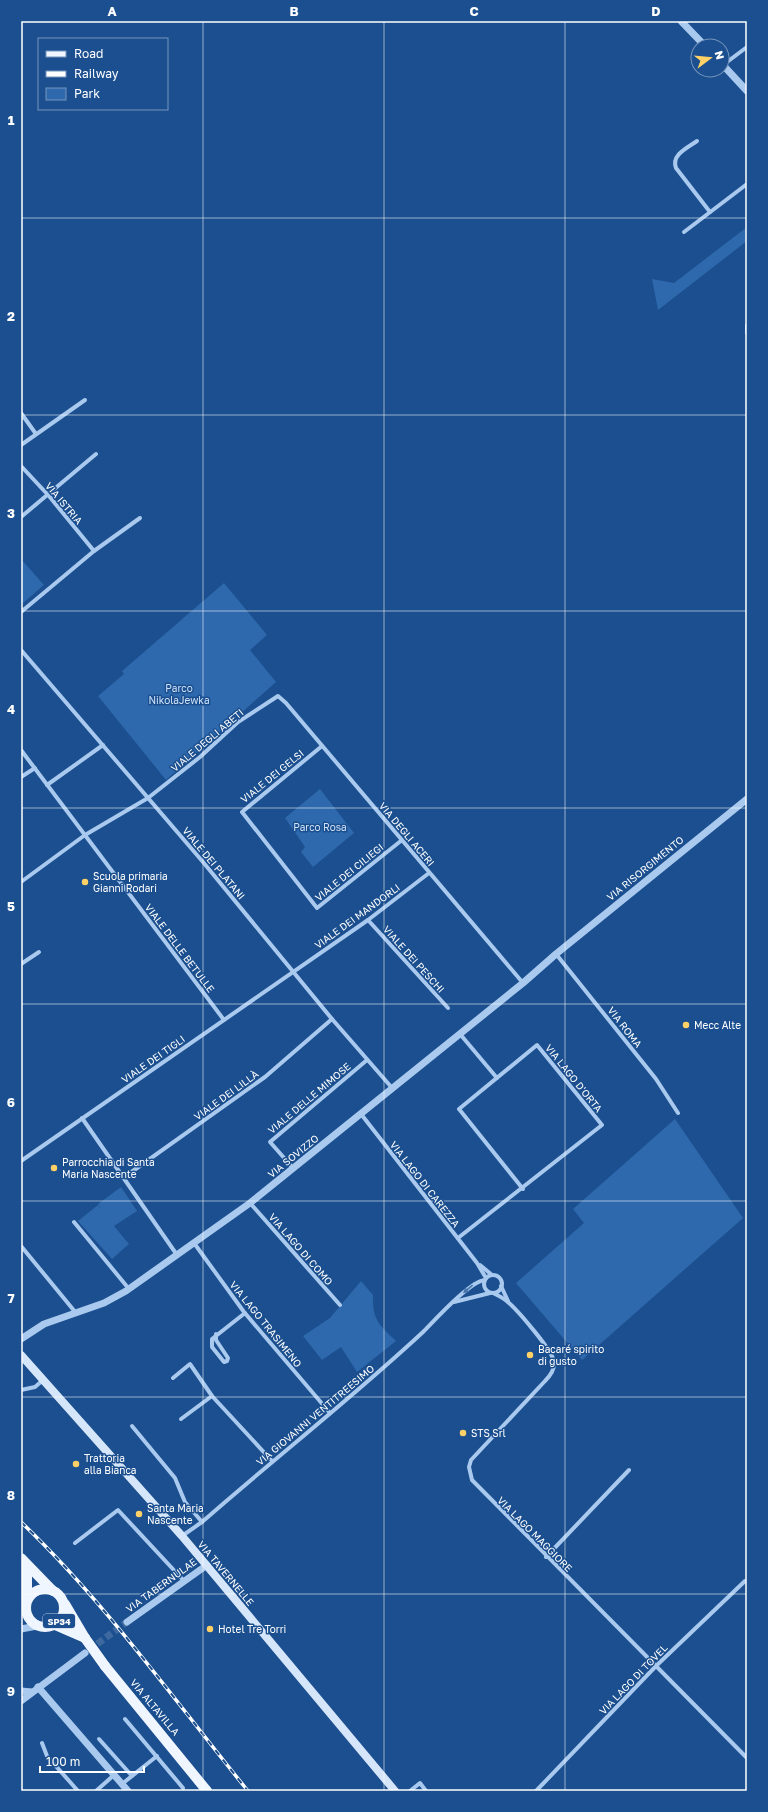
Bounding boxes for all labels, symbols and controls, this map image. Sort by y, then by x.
text: A [107,3,117,19]
text: B [289,3,299,19]
text: C [469,3,479,19]
text: D [651,3,661,19]
legend [38,38,168,110]
north arrow [690,38,730,78]
text: Road [74,46,103,61]
text: N [713,49,727,61]
text: Railway [74,66,119,81]
text: Park [74,86,100,101]
text: 1 [8,112,15,128]
text: 2 [7,308,15,324]
street label: VIA ISTRIA [43,479,85,527]
text: 3 [7,505,15,521]
park label: Parco NikolaJewka [148,682,210,706]
text: 4 [7,701,15,717]
street label: VIALE DEGLI ABETI [168,706,246,774]
street label: VIALE DEI GELSI [238,747,306,805]
street label: VIA DEGLI ACERI [377,800,437,868]
park label: Parco Rosa [293,821,347,833]
street label: VIALE DEI PLATANI [180,824,248,902]
street label: VIA RISORGIMENTO [604,833,686,903]
street label: VIALE DEI CILIEGI [312,841,386,903]
place label: Scuola primaria Gianni Rodari [93,870,168,894]
marker: Scuola primaria Gianni Rodari [80,877,90,887]
street label: VIALE DEI MANDORLI [312,881,402,951]
text: 5 [7,898,15,914]
street label: VIALE DELLE BETULLE [143,901,217,995]
street label: VIALE DEI PESCHI [381,923,447,995]
street label: VIA ROMA [605,1004,645,1050]
place label: Mecc Alte [694,1019,741,1031]
marker: Mecc Alte [681,1020,691,1030]
street label: VIALE DEI TIGLI [119,1033,187,1085]
street label: VIA LAGO D'ORTA [543,1042,605,1115]
street label: VIALE DELLE MIMOSE [265,1060,353,1136]
street label: VIALE DEI LILLÀ [191,1067,261,1122]
text: 6 [7,1094,15,1110]
street label: VIA SOVIZZO [265,1132,321,1180]
street label: VIA LAGO DI CAREZZA [388,1138,463,1230]
place label: Parrocchia di Santa Maria Nascente [62,1156,155,1180]
marker: Parrocchia di Santa Maria Nascente [49,1163,59,1173]
street label: VIA LAGO DI COMO [267,1211,335,1287]
street label: VIA LAGO TRASIMENO [228,1279,304,1369]
one-way arrow [463,1284,473,1293]
text: 7 [7,1290,15,1306]
place label: Bacaré spirito di gusto [538,1343,604,1367]
marker: Bacaré spirito di gusto [525,1350,535,1360]
street label: VIA GIOVANNI VENTITREESIMO [254,1362,376,1468]
place label: STS Srl [471,1427,506,1439]
marker: STS Srl [458,1428,468,1438]
place label: Trattoria alla Bianca [84,1452,136,1476]
marker: Trattoria alla Bianca [71,1459,81,1469]
text: 8 [7,1487,15,1503]
street label: VIA LAGO MAGGIORE [495,1494,575,1574]
place label: Santa Maria Nascente [147,1502,204,1526]
marker: Santa Maria Nascente [134,1509,144,1519]
street label: VIA TAVERNELLE [195,1538,257,1608]
street label: VIA TABERNULAE [123,1555,199,1615]
road number: SP34 [43,1614,75,1628]
place label: Hotel Tre Torri [218,1623,286,1635]
marker: Hotel Tre Torri [205,1624,215,1634]
street label: VIA LAGO DI TOVEL [596,1641,670,1717]
street label: VIA ALTAVILLA [128,1676,182,1738]
text: 9 [7,1683,15,1699]
scale bar [40,1748,144,1774]
text: 100 m [46,1754,80,1769]

